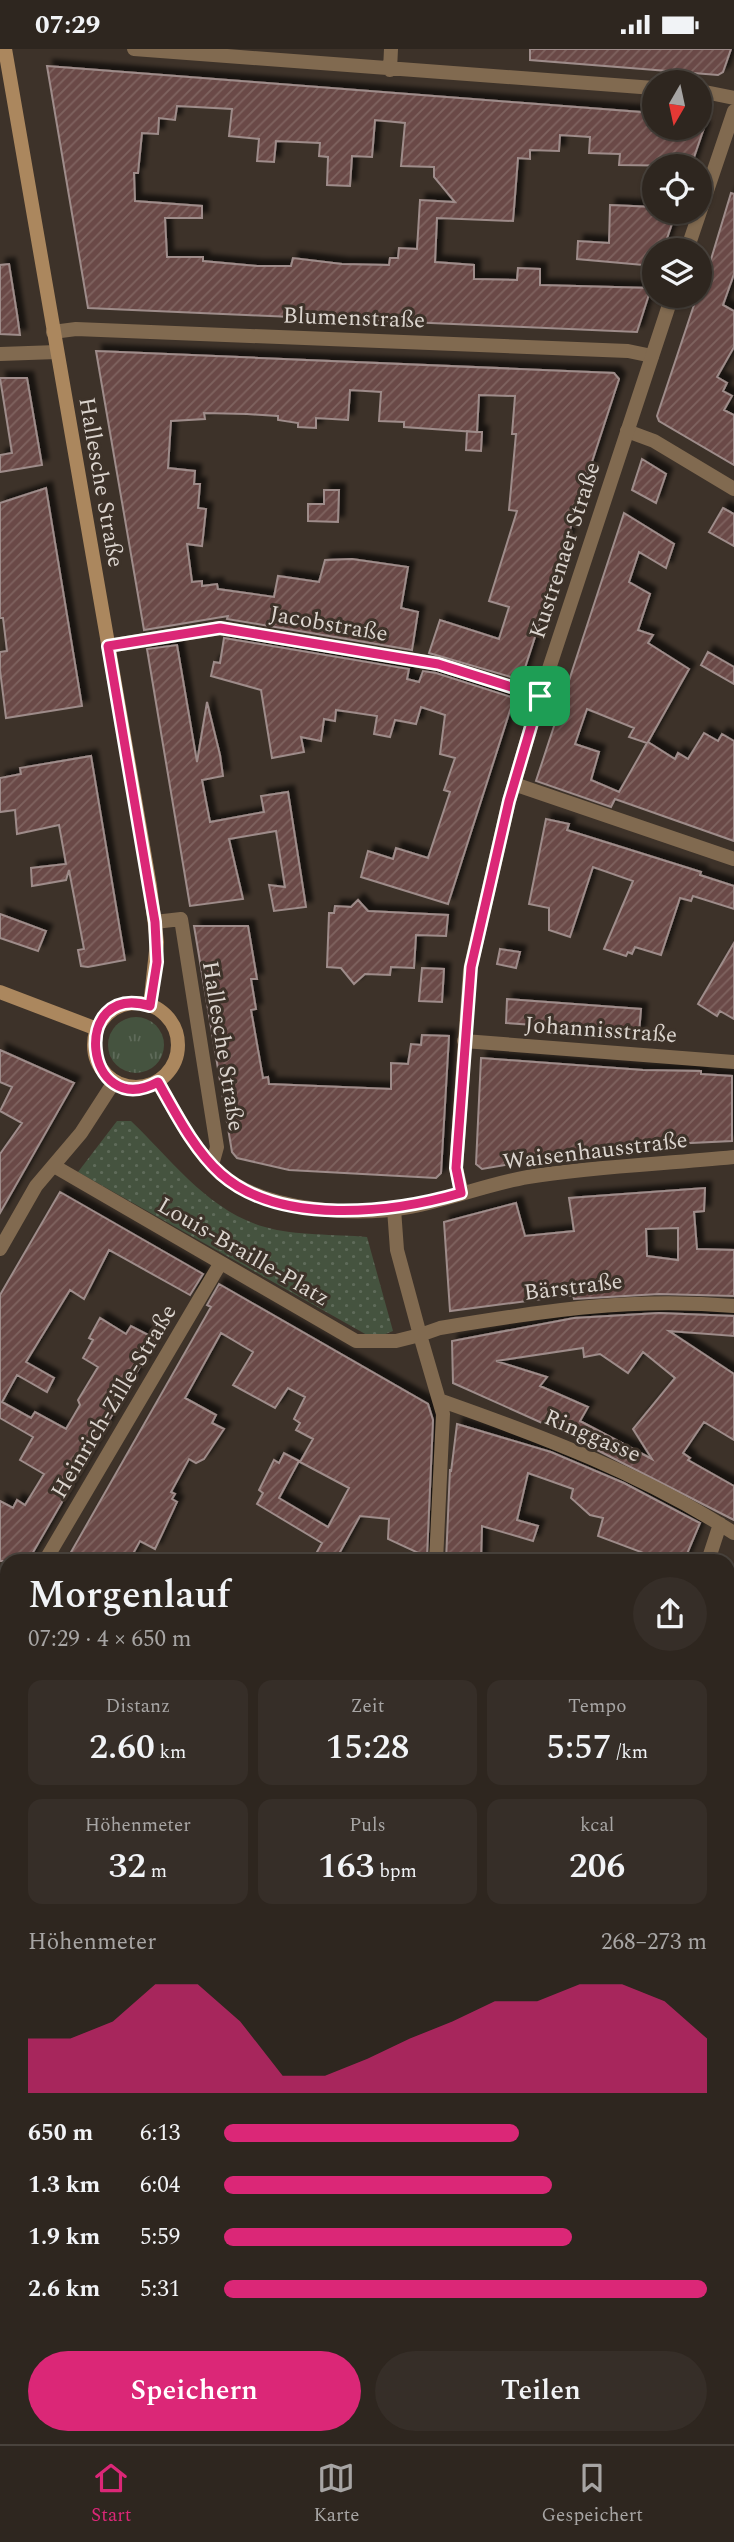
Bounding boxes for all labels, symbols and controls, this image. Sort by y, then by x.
text: 07:29 [35,5,100,45]
north arrow [642,70,712,140]
map controls [642,70,712,308]
button: locate [642,154,712,224]
button: layers [642,238,712,308]
street label: Blumenstraße [282,299,426,338]
street label: Hallesche Straße [68,394,133,570]
street label: Kustrenaer Straße [520,458,611,643]
street label: Jacobstraße [267,597,391,652]
pin [510,666,570,726]
icon: arrive [521,677,559,715]
street label: Hallesche Straße [192,959,253,1134]
street label: Johannisstraße [524,1008,678,1053]
street label: Waisenhausstraße [501,1123,690,1180]
street label: Louis-Braille-Platz [151,1189,336,1316]
street label: Bärstraße [522,1264,625,1311]
street label: Heinrich-Zille-Straße [42,1298,186,1506]
street label: Ringgasse [539,1400,646,1472]
text: Morgenlauf [28,1567,230,1625]
button: share [633,1577,707,1651]
text: 07:29 · 4 × 650 m [28,1622,192,1657]
text: Distanz [105,1692,170,1721]
text: Zeit [351,1692,384,1721]
text: Tempo [568,1692,626,1721]
text: 2.60 [89,1721,155,1774]
text: 15:28 [325,1721,410,1774]
text: 5:57 [546,1721,612,1774]
text: km [155,1738,186,1767]
text: /km [612,1738,648,1767]
text: Höhenmeter [85,1811,191,1840]
text: Puls [349,1811,386,1840]
text: kcal [580,1811,614,1840]
text: 32 [109,1840,146,1893]
text: 163 [318,1840,374,1893]
text: 206 [569,1840,625,1893]
text: m [146,1857,167,1886]
text: bpm [374,1857,417,1886]
text: Höhenmeter [28,1925,156,1960]
text: 268–273 m [601,1925,707,1960]
text: 650 m [28,2116,93,2151]
text: 6:13 [140,2116,180,2151]
text: 1.3 km [28,2168,100,2203]
text: 6:04 [140,2168,180,2203]
text: 1.9 km [28,2220,100,2255]
text: 5:59 [140,2220,180,2255]
text: 2.6 km [28,2272,100,2307]
text: 5:31 [140,2272,180,2307]
button: Speichern [28,2351,361,2431]
button: Teilen [375,2351,707,2431]
tab: Start [91,2459,132,2530]
tab: Karte [313,2459,359,2530]
tab: Gespeichert [541,2459,643,2530]

